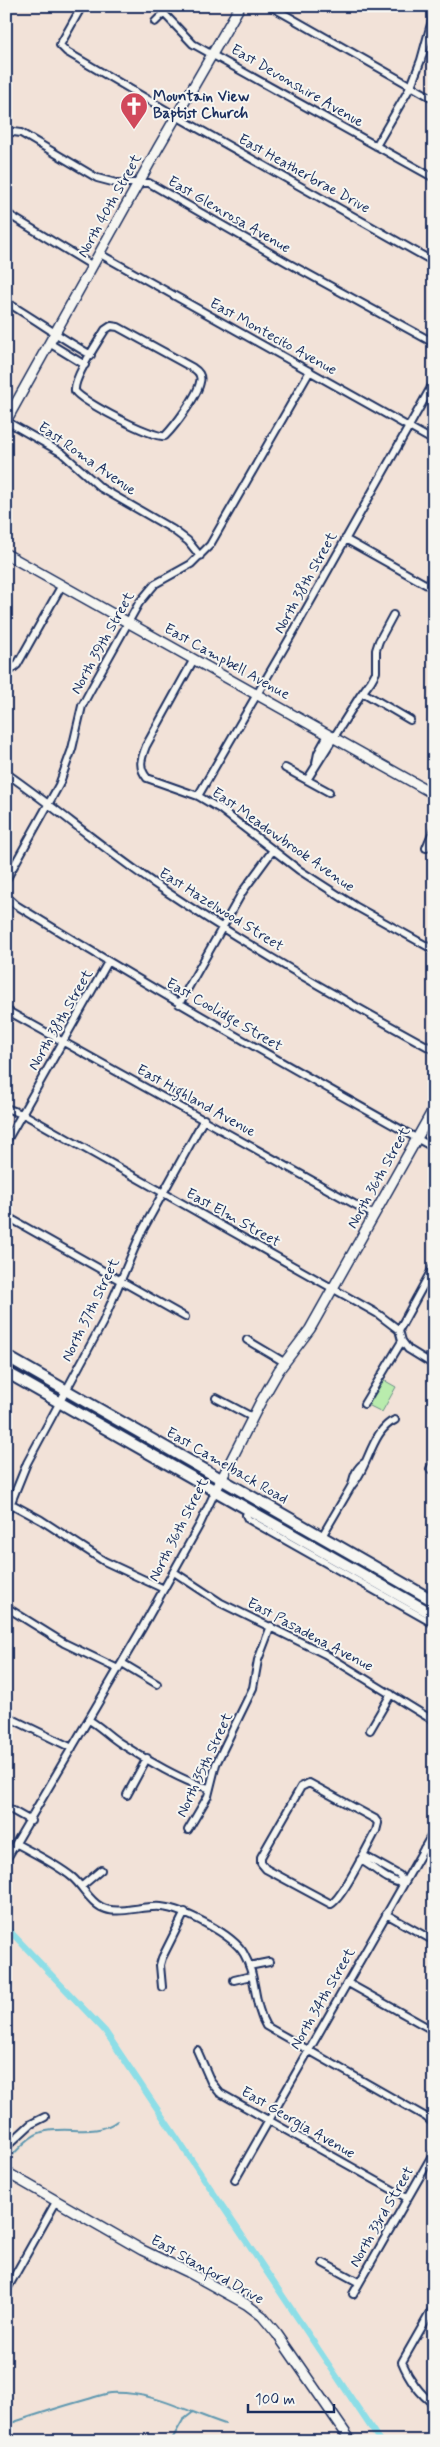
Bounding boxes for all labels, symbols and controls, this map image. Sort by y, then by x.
street label: East Devonshire Avenue [227,40,367,132]
place label: Mountain View Baptist Church [153,87,250,124]
church icon: Mountain View Baptist Church [119,91,149,130]
street label: East Heatherbrae Drive [234,129,374,219]
street label: North 40th Street [73,150,147,261]
street label: East Glenrosa Avenue [164,172,294,258]
street label: East Montecito Avenue [206,294,340,380]
street label: East Roma Avenue [34,418,140,500]
street label: North 38th Street [270,528,342,637]
street label: North 39th Street [67,588,140,698]
street label: East Campbell Avenue [160,619,294,705]
street label: East Meadowbrook Avenue [208,783,359,897]
street label: East Hazelwood Street [155,864,287,956]
street label: North 38th Street [24,966,98,1074]
street label: East Coolidge Street [162,974,286,1057]
street label: East Highland Avenue [132,1060,259,1143]
street label: North 36th Street [343,1123,415,1233]
street label: East Elm Street [182,1184,284,1252]
street label: North 37th Street [57,1255,125,1365]
street label: East Camelback Road [162,1423,292,1509]
street label: North 36th Street [144,1475,214,1585]
street label: East Pasadena Avenue [243,1593,377,1677]
street label: North 35th Street [172,1709,238,1821]
street label: North 34th Street [286,1944,360,2054]
street label: East Georgia Avenue [237,2082,359,2165]
street label: North 33rd Street [345,2163,419,2271]
street label: East Stanford Drive [146,2231,267,2311]
scale bar [248,2382,334,2414]
text: 100 m [255,2390,295,2410]

